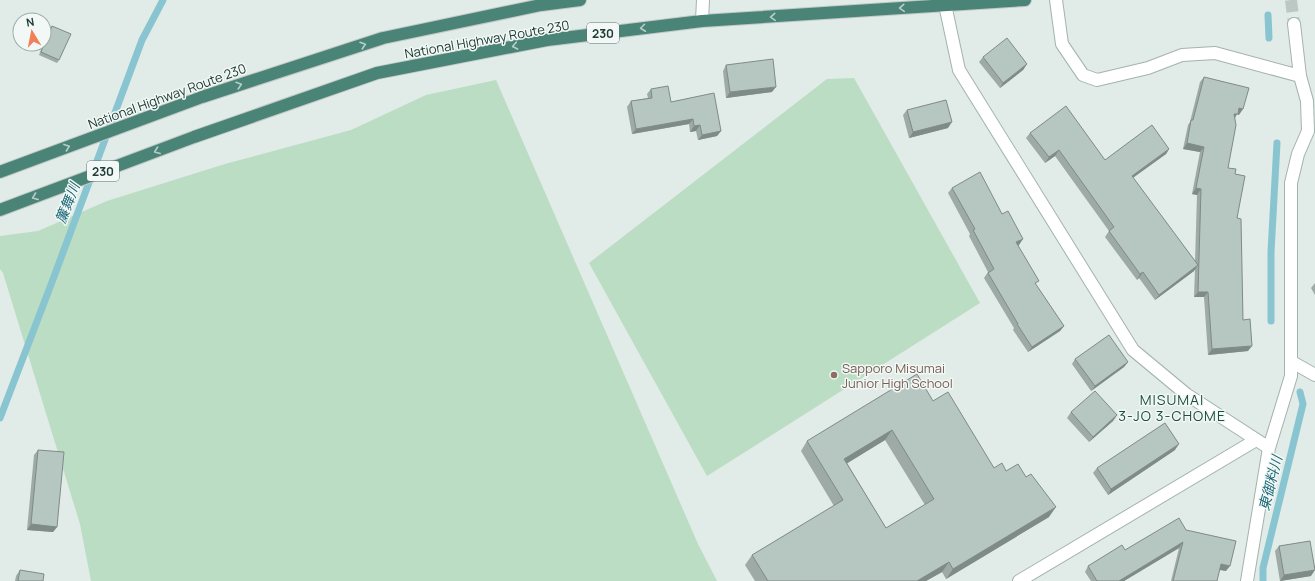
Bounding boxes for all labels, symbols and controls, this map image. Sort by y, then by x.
one-way arrow [899,4,905,13]
north arrow [12,12,52,52]
one-way arrow [770,12,776,21]
text: N [25,14,35,30]
street label: National Highway Route 230 [403,16,571,62]
road number: 230 [587,23,619,43]
one-way arrow [640,24,646,33]
one-way arrow [359,41,366,50]
one-way arrow [511,42,518,50]
street label: National Highway Route 230 [85,59,249,133]
one-way arrow [236,81,243,90]
one-way arrow [63,144,70,152]
one-way arrow [154,146,161,155]
road number: 230 [87,161,119,181]
water label: 簾舞川 [51,178,84,226]
one-way arrow [32,192,39,200]
place label: Sapporo Misumai Junior High School [842,359,953,392]
marker: Sapporo Misumai Junior High School [829,370,839,380]
district label: MISUMAI 3-JO 3-CHOME [1118,390,1226,425]
water label: 東御料川 [1254,452,1286,512]

